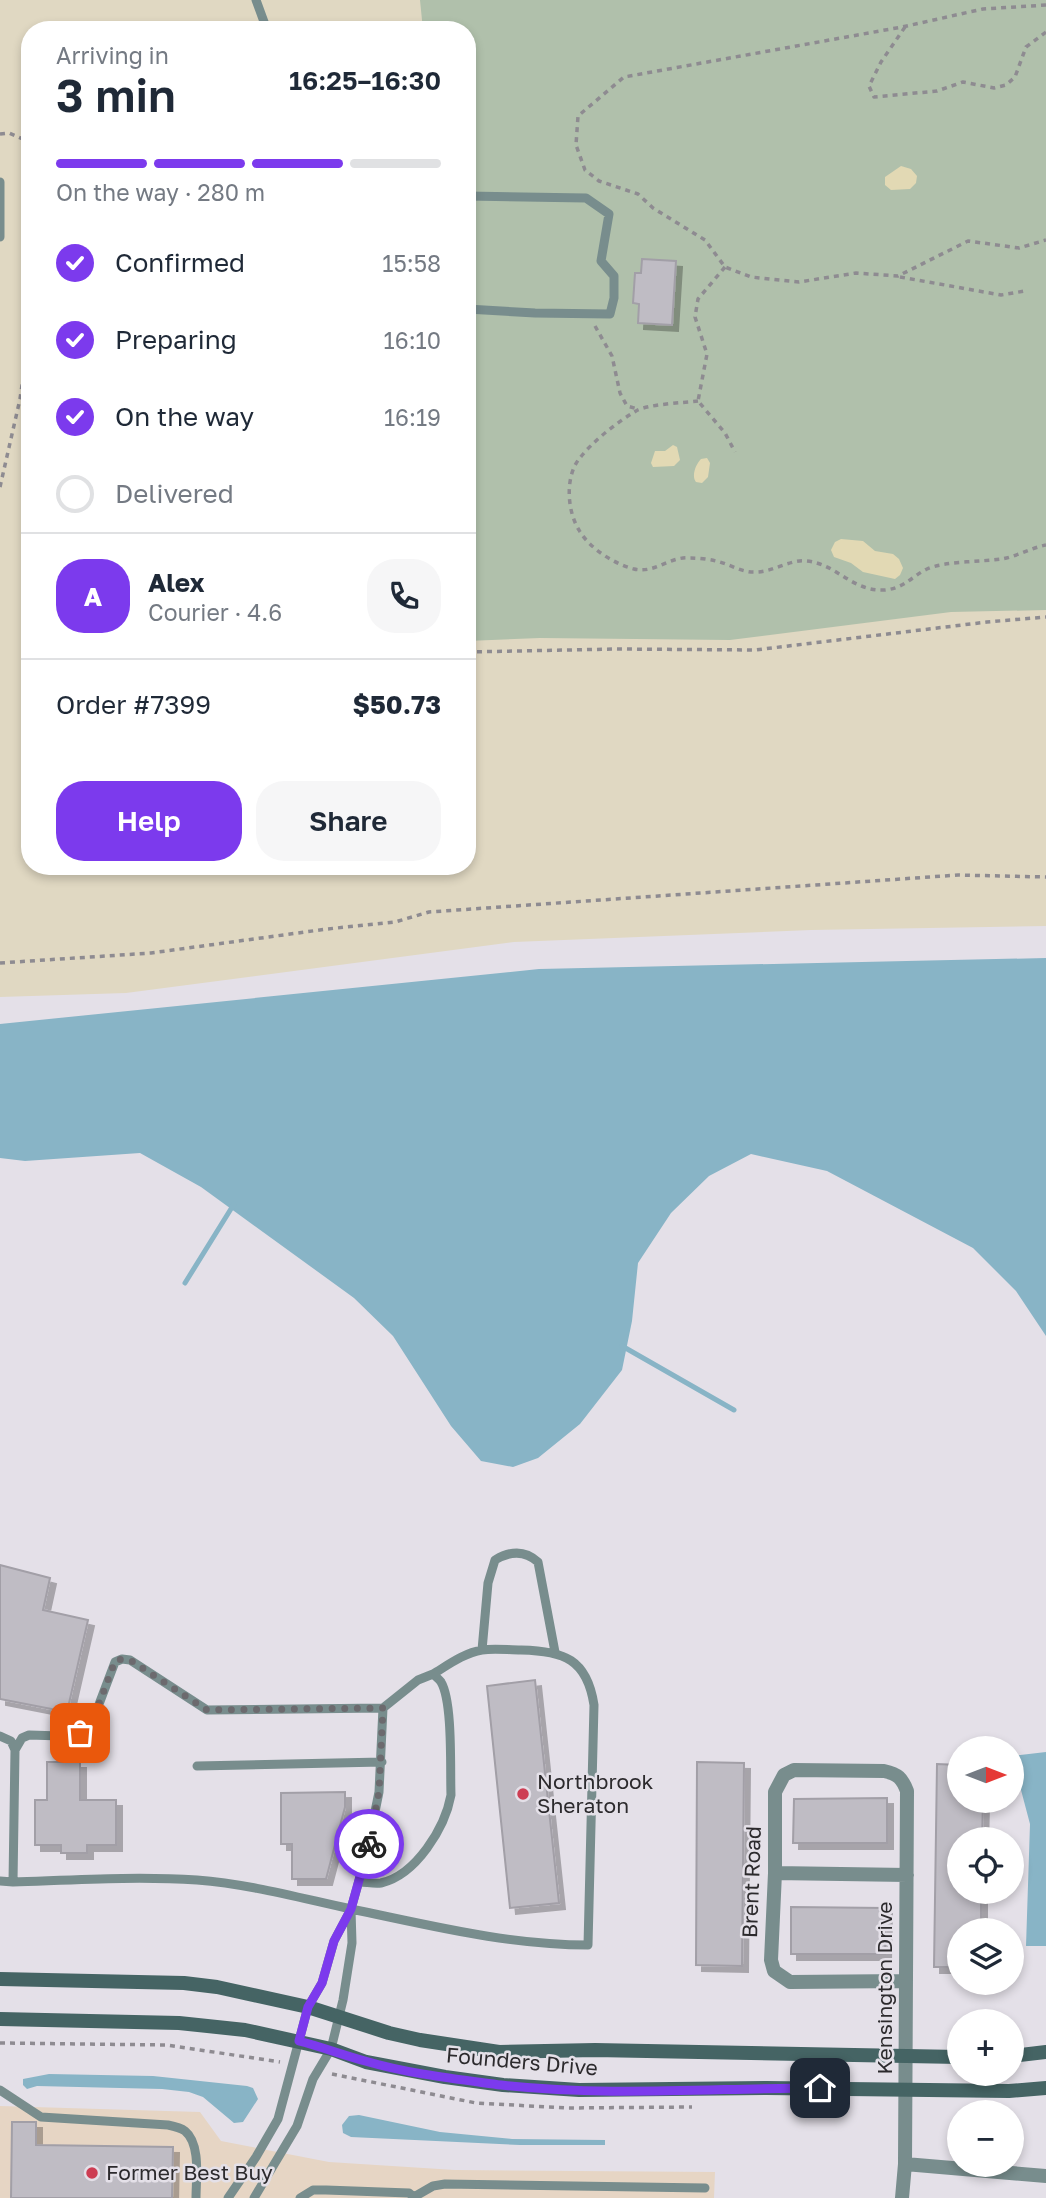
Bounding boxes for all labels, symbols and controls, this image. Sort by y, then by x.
text: Arriving in [56,41,169,69]
text: 16:25–16:30 [289,65,441,96]
text: 3 min [56,67,176,122]
text: On the way · 280 m [56,178,265,206]
icon: check [56,244,94,282]
text: Confirmed [115,247,245,278]
text: 15:58 [382,249,441,277]
icon: check [56,321,94,359]
text: Preparing [115,324,237,355]
text: 16:10 [384,326,441,354]
icon: check [56,398,94,436]
text: On the way [115,401,254,432]
text: 16:19 [384,403,441,431]
text: Delivered [115,478,234,509]
button: phone [367,559,441,633]
text: Alex [148,567,205,598]
text: A [84,581,102,612]
text: Courier · 4.6 [148,598,282,626]
text: Order #7399 [56,689,211,720]
text: $50.73 [352,689,441,720]
button: Help [56,781,242,861]
button: Share [256,781,441,861]
pin [50,1703,110,1763]
icon: bag [61,1714,99,1752]
north arrow [947,1736,1024,1813]
map controls [947,1736,1024,2177]
place label: Northbrook Sheraton [537,1768,654,1818]
marker: Northbrook Sheraton [515,1786,531,1802]
courier [334,1809,404,1879]
icon: bike [350,1825,388,1863]
street label: Brent Road [736,1826,766,1938]
button: locate [947,1827,1024,1904]
street label: Kensington Drive [871,1902,897,2074]
button: layers [947,1918,1024,1995]
button: + [947,2009,1024,2086]
street label: Founders Drive [445,2041,599,2081]
pin [790,2058,850,2118]
icon: home [801,2069,839,2107]
button: − [947,2100,1024,2177]
place label: Former Best Buy [106,2159,273,2185]
marker: Former Best Buy [84,2165,100,2181]

